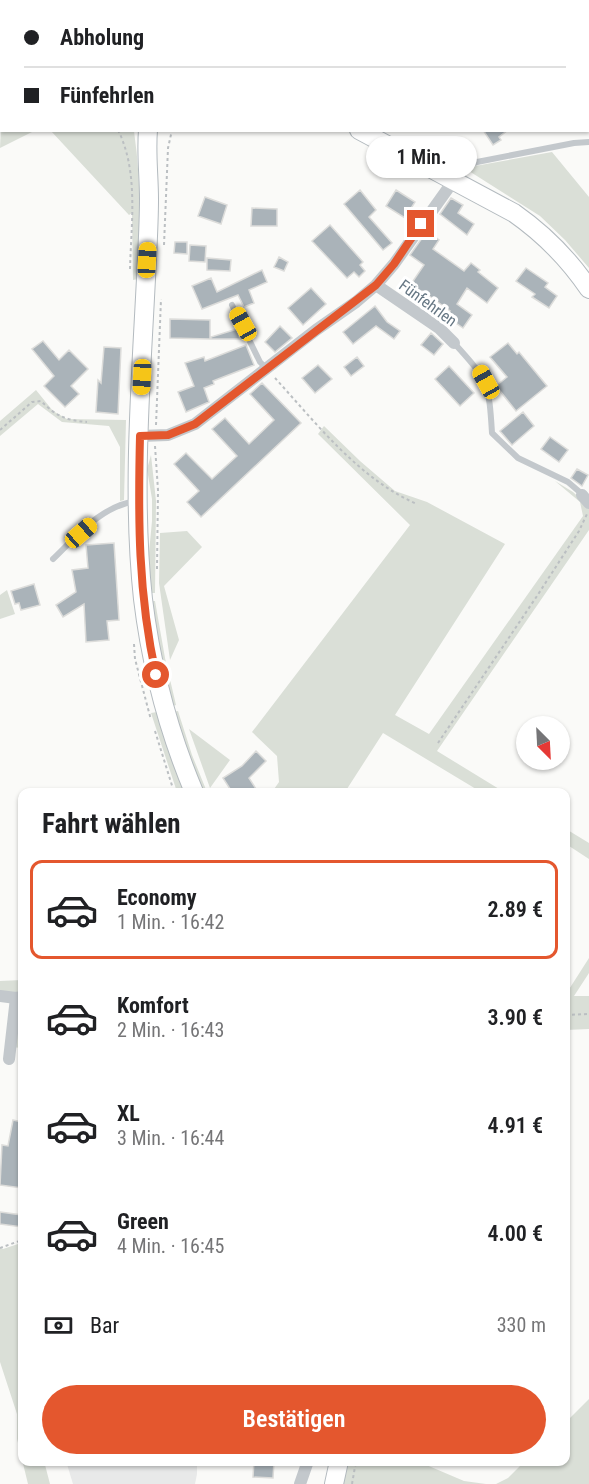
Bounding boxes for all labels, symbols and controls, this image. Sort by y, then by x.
text: Abholung [60,25,144,50]
text: Fünfehrlen [60,83,154,108]
callout: 1 Min. [366,137,476,179]
text: 1 Min. [396,145,447,169]
route end [407,210,434,237]
car [137,242,157,278]
street label: Fünfehrlen [395,276,461,330]
car [226,304,260,344]
car [132,359,152,395]
car [469,362,503,402]
car [62,514,100,552]
route start [142,661,169,688]
north arrow [516,716,570,770]
map controls [516,716,570,770]
text: Fahrt wählen [42,808,181,840]
icon: car [45,883,99,937]
text: Economy [117,885,197,910]
text: 2.89 € [487,897,543,922]
text: 1 Min. · 16:42 [117,910,224,934]
icon: car [45,991,99,1045]
text: Komfort [117,993,189,1018]
text: 3.90 € [487,1005,543,1030]
text: 2 Min. · 16:43 [117,1018,224,1042]
icon: car [45,1099,99,1153]
text: XL [117,1101,140,1126]
text: 4.91 € [487,1113,543,1138]
text: 3 Min. · 16:44 [117,1126,224,1150]
icon: car [45,1207,99,1261]
text: Green [117,1209,169,1234]
text: 4.00 € [487,1221,543,1246]
text: 4 Min. · 16:45 [117,1234,224,1258]
icon: cash [42,1309,75,1342]
text: Bar [90,1313,119,1338]
text: 330 m [497,1313,546,1337]
button: Bestätigen [42,1385,546,1454]

